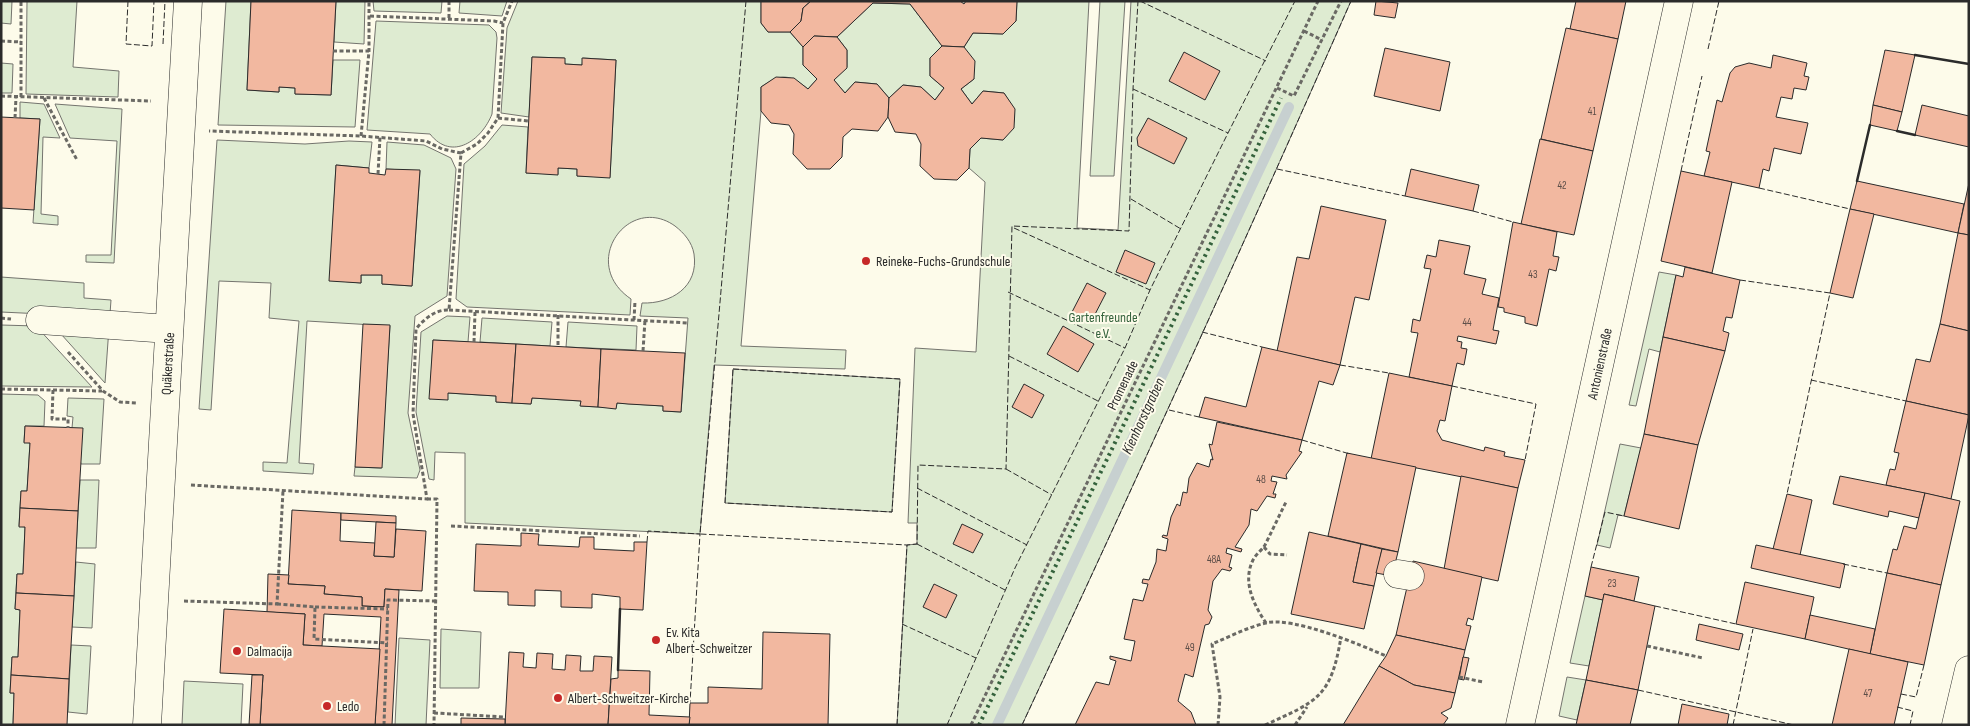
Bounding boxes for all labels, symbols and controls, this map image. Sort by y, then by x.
house number: 41 [1588,105,1596,118]
house number: 42 [1557,179,1567,192]
place label: Reineke-Fuchs-Grundschule [876,253,1010,270]
marker: Reineke-Fuchs-Grundschule [860,255,872,267]
house number: 43 [1528,268,1538,281]
park label: Gartenfreunde e.V. [1068,309,1138,342]
house number: 44 [1462,316,1472,329]
street label: Antonienstraße [1584,326,1616,402]
street label: Quäkerstraße [158,332,178,395]
street label: Promenade [1103,358,1142,413]
water label: Kienhorstgraben [1117,375,1169,457]
house number: 48 [1256,473,1266,486]
house number: 48A [1207,553,1221,566]
house number: 23 [1607,577,1617,590]
place label: Ev. Kita Albert-Schweitzer [665,624,752,657]
marker: Ev. Kita Albert-Schweitzer [650,634,662,646]
house number: 49 [1185,641,1195,654]
place label: Dalmacija [247,643,292,660]
marker: Dalmacija [231,645,243,657]
house number: 47 [1864,687,1873,700]
place label: Albert-Schweitzer-Kirche [567,690,689,707]
marker: Albert-Schweitzer-Kirche [552,692,564,704]
place label: Ledo [337,698,359,715]
marker: Ledo [321,700,333,712]

